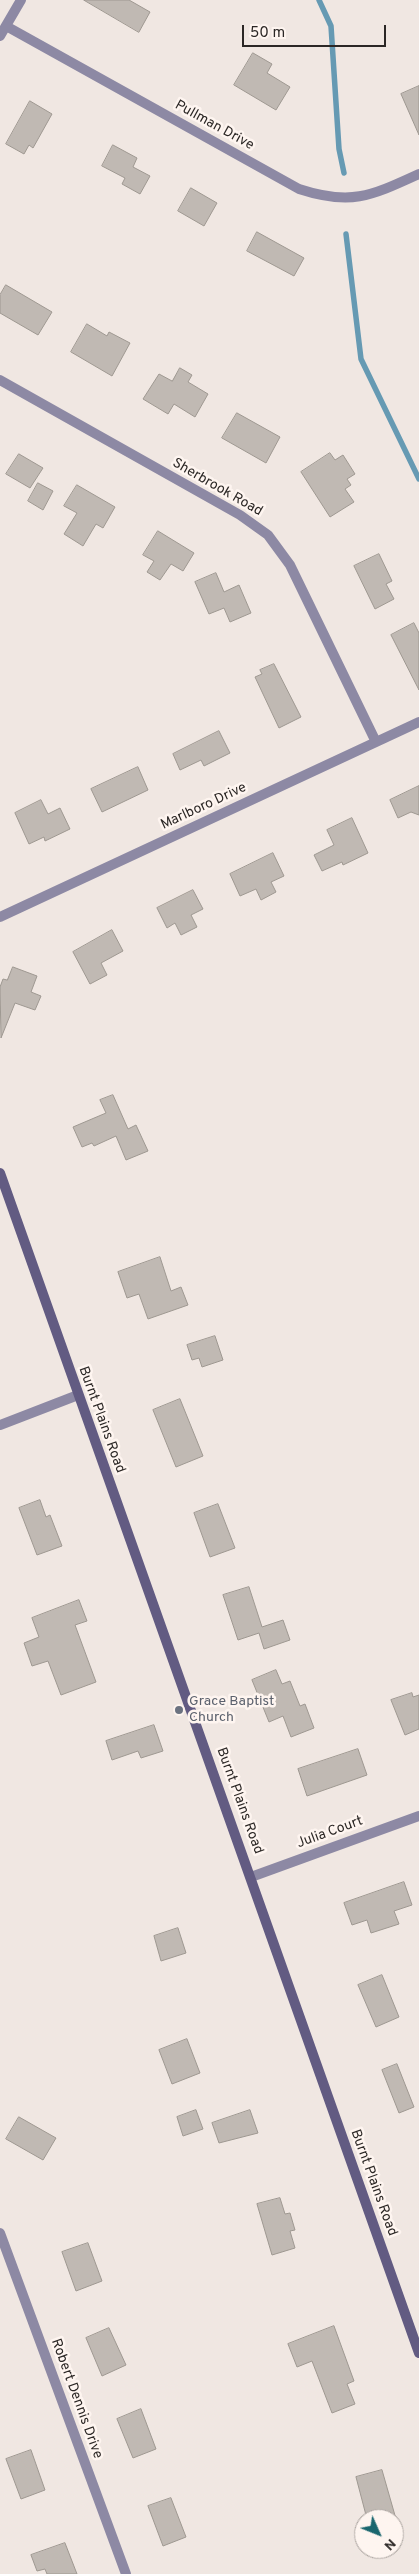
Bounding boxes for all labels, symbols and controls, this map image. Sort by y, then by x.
scale bar [244,15,388,47]
text: 50 m [250,24,285,43]
street label: Pullman Drive [172,97,256,155]
street label: Sherbrook Road [169,455,265,521]
street label: Marlboro Drive [158,780,250,834]
street label: Burnt Plains Road [74,1364,128,1476]
place label: Grace Baptist Church [189,1694,274,1726]
marker: Grace Baptist Church [173,1704,185,1716]
street label: Burnt Plains Road [212,1745,266,1857]
street label: Julia Court [295,1813,365,1853]
street label: Burnt Plains Road [346,2127,400,2239]
street label: Robert Dennis Drive [46,2337,106,2461]
north arrow [354,2509,404,2559]
text: N [380,2535,399,2554]

